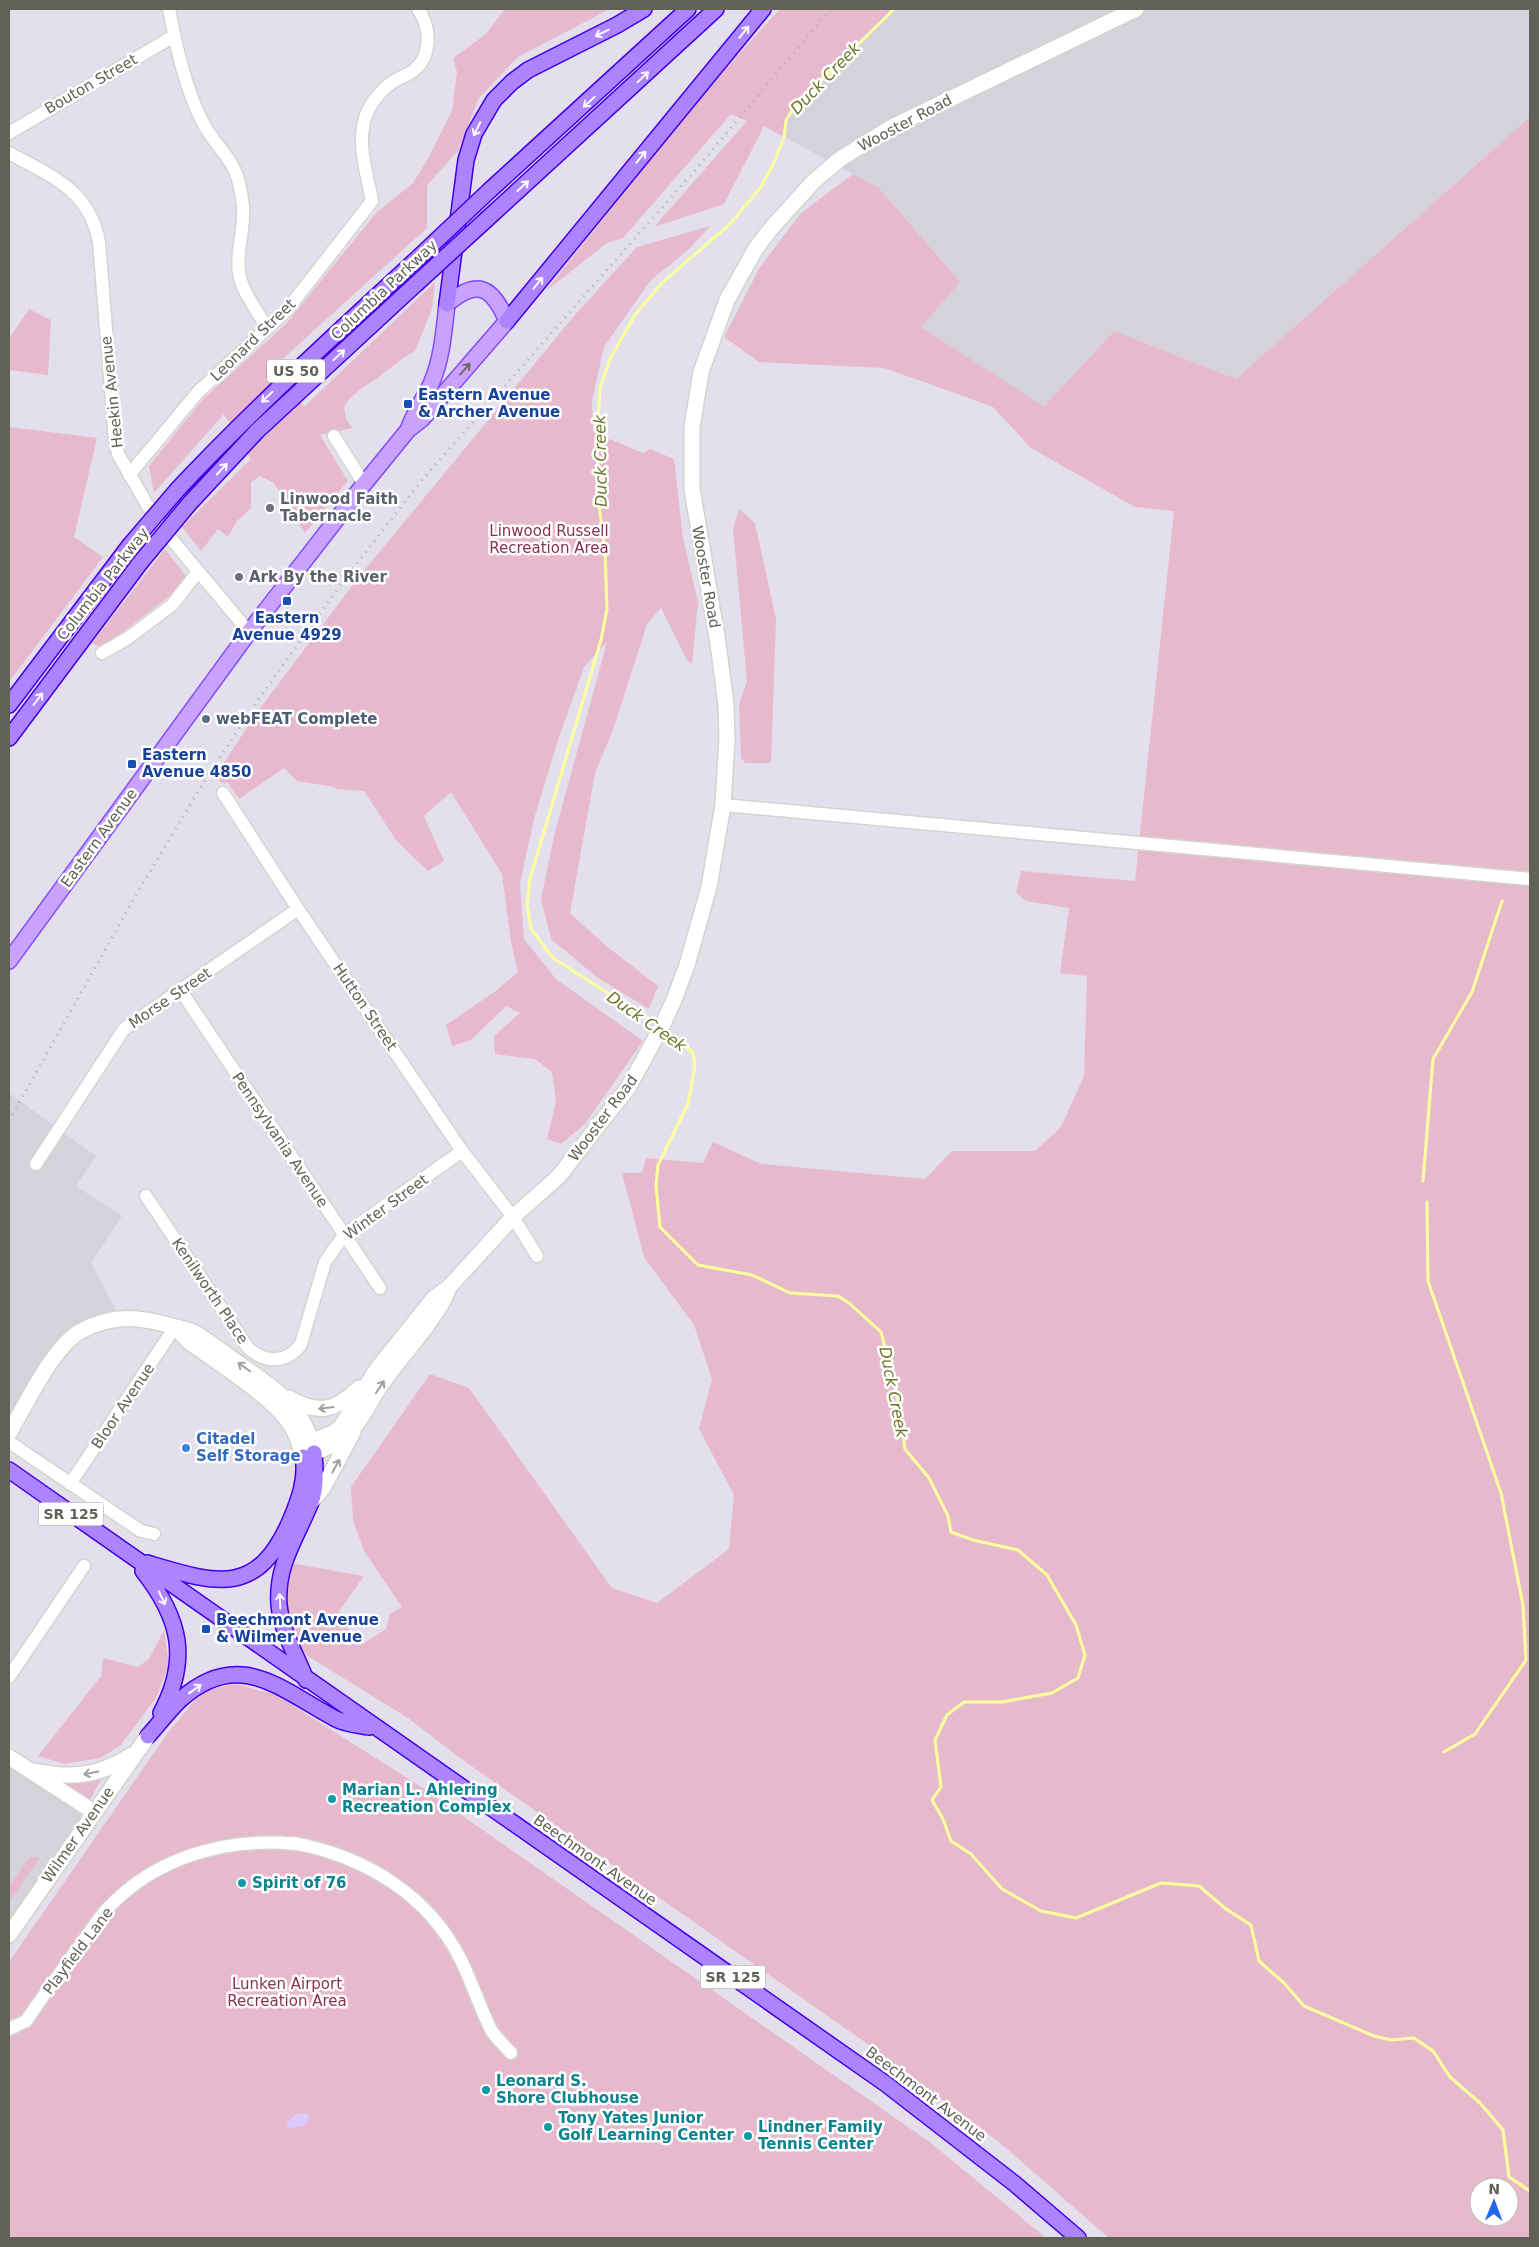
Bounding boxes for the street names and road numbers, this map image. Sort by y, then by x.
street label: Bouton Street [42,50,141,118]
street label: Wooster Road [855,91,955,155]
street label: Columbia Parkway [327,236,441,344]
street label: Leonard Street [207,295,299,385]
street label: Heekin Avenue [97,335,127,449]
road number: US 50 [267,360,325,382]
street label: Columbia Parkway [53,524,153,644]
street label: Wooster Road [688,524,724,630]
street label: Eastern Avenue [57,785,141,891]
street label: Hutton Street [329,960,401,1054]
street label: Morse Street [125,964,215,1032]
street label: Pennsylvania Avenue [228,1069,332,1211]
street label: Wooster Road [565,1071,641,1165]
street label: Winter Street [340,1170,432,1244]
street label: Kenilworth Place [168,1235,252,1347]
street label: Bloor Avenue [88,1360,158,1452]
road number: SR 125 [38,1502,104,1526]
street label: Wilmer Avenue [38,1783,118,1887]
street label: Beechmont Avenue [530,1811,660,1909]
street label: Playfield Lane [39,1904,117,1998]
road number: SR 125 [700,1965,766,1988]
street label: Beechmont Avenue [862,2043,990,2145]

